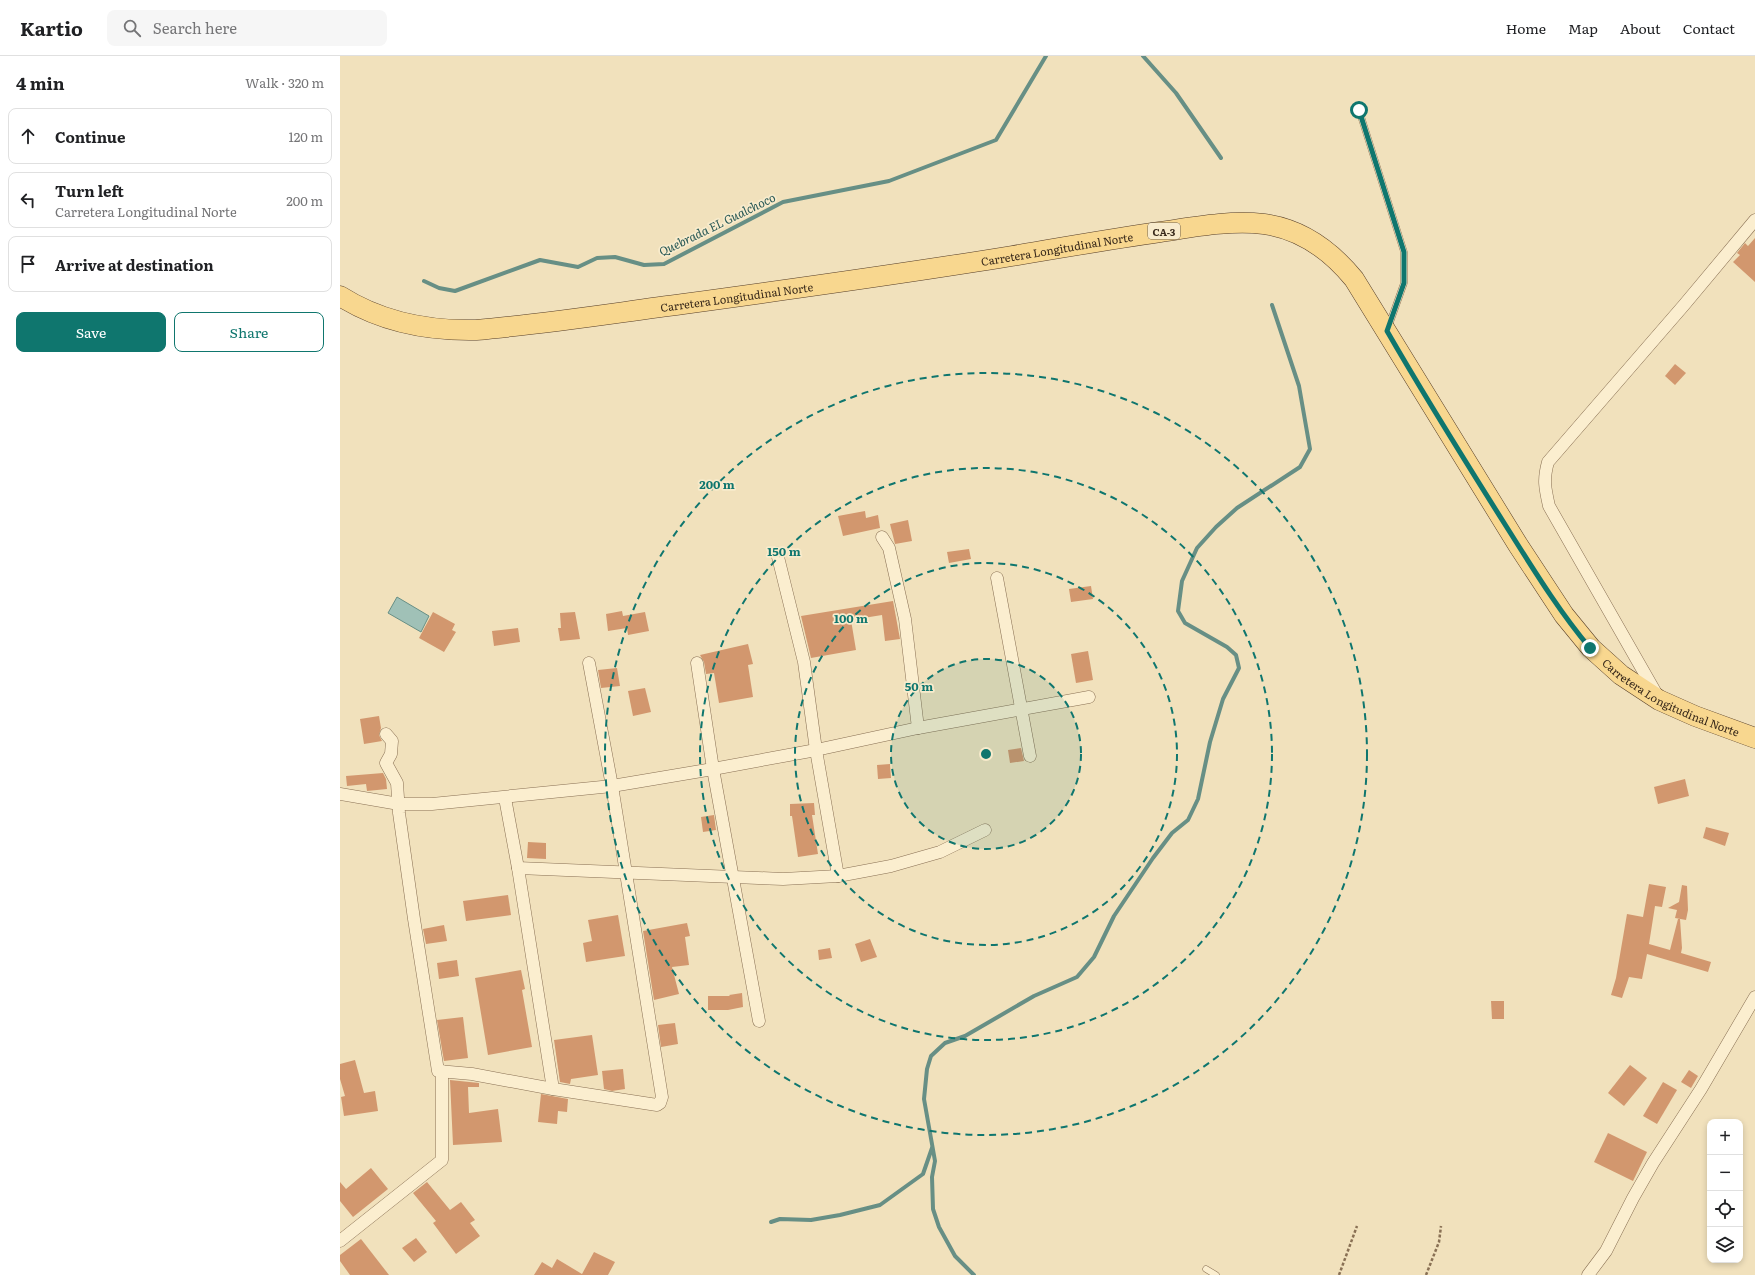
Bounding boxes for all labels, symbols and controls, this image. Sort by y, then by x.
search box [107,10,387,46]
text: Kartio [20,14,83,42]
text: Search here [153,16,237,39]
icon: search [121,17,143,39]
text: Home [1506,18,1546,38]
text: Map [1568,18,1598,38]
text: About [1620,18,1661,38]
text: Contact [1683,18,1735,38]
text: 4 min [16,70,65,95]
text: Walk · 320 m [245,73,324,92]
route start [1350,101,1368,119]
icon: ahead [17,125,39,147]
text: Continue [55,125,125,148]
text: 120 m [288,127,323,146]
text: Turn left [55,179,124,202]
water label: Quebrada EL Gualchoco [656,188,778,260]
icon: left [17,189,39,211]
text: 200 m [286,191,323,210]
text: Carretera Longitudinal Norte [55,202,237,221]
road number: CA-3 [1148,223,1180,239]
street label: Carretera Longitudinal Norte [980,228,1134,269]
icon: arrive [17,253,39,275]
text: Arrive at destination [55,253,214,276]
street label: Carretera Longitudinal Norte [659,278,814,315]
button: Save [16,312,166,352]
button: Share [174,312,324,352]
text: 200 m [699,475,735,493]
text: 150 m [767,542,801,560]
text: 100 m [834,609,868,627]
route end [1581,639,1599,657]
street label: Carretera Longitudinal Norte [1599,654,1742,740]
text: 50 m [905,677,933,695]
centre of rings [979,747,993,761]
map controls [1707,1119,1743,1263]
button: + [1707,1119,1743,1155]
button: − [1707,1155,1743,1191]
button: locate [1707,1191,1743,1227]
button: layers [1707,1227,1743,1263]

